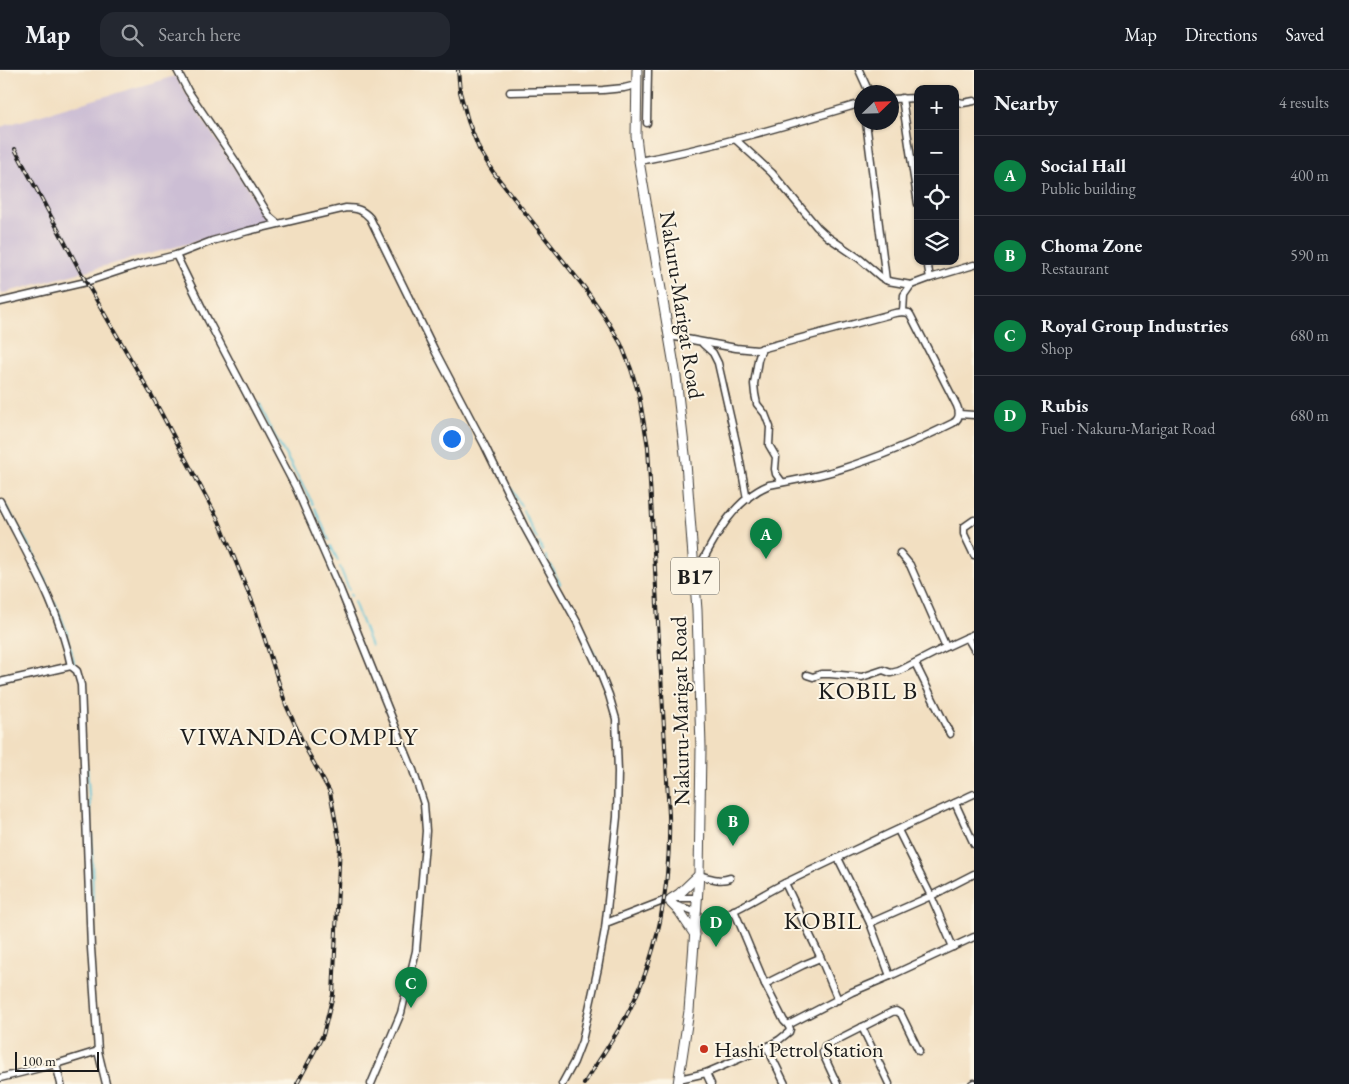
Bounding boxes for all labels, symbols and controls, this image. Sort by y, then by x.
search box [100,12,450,57]
text: Map [25,19,70,50]
icon: search [118,21,146,49]
text: Search here [158,22,241,47]
text: Map [1125,23,1157,46]
text: Directions [1185,23,1257,46]
text: Saved [1285,23,1324,46]
north arrow [854,85,899,130]
map controls [914,85,959,265]
button: + [914,85,959,130]
text: Nearby [994,89,1058,116]
text: 4 results [1279,92,1329,113]
button: − [914,130,959,175]
text: Social Hall [1041,153,1126,178]
text: A [1004,165,1016,186]
text: 400 m [1290,165,1329,186]
button: locate [914,175,959,220]
text: Public building [1041,178,1136,199]
street label: Nakuru-Marigat Road [653,209,711,402]
button: layers [914,220,959,265]
text: Choma Zone [1041,233,1142,258]
text: B [1005,245,1015,266]
text: 590 m [1290,245,1329,266]
text: Restaurant [1041,258,1109,279]
text: Royal Group Industries [1041,313,1228,338]
text: C [1004,325,1016,346]
text: 680 m [1290,325,1329,346]
text: Shop [1041,338,1073,359]
text: Rubis [1041,393,1088,418]
text: D [1004,405,1016,426]
text: 680 m [1290,405,1329,426]
text: Fuel · Nakuru-Marigat Road [1041,418,1215,439]
your location [439,426,465,452]
pin: A [750,518,782,559]
road number: B17 [671,558,719,594]
street label: Nakuru-Marigat Road [664,615,696,806]
district label: KOBIL B [818,674,918,706]
district label: VIWANDA COMPLY [180,720,419,752]
pin: B [717,805,749,846]
district label: KOBIL [784,904,862,936]
pin: D [700,906,732,947]
pin: C [395,967,427,1008]
place label: Hashi Petrol Station [714,1035,884,1064]
marker: Hashi Petrol Station [698,1043,710,1055]
scale bar [15,1049,99,1072]
text: 100 m [22,1052,56,1070]

